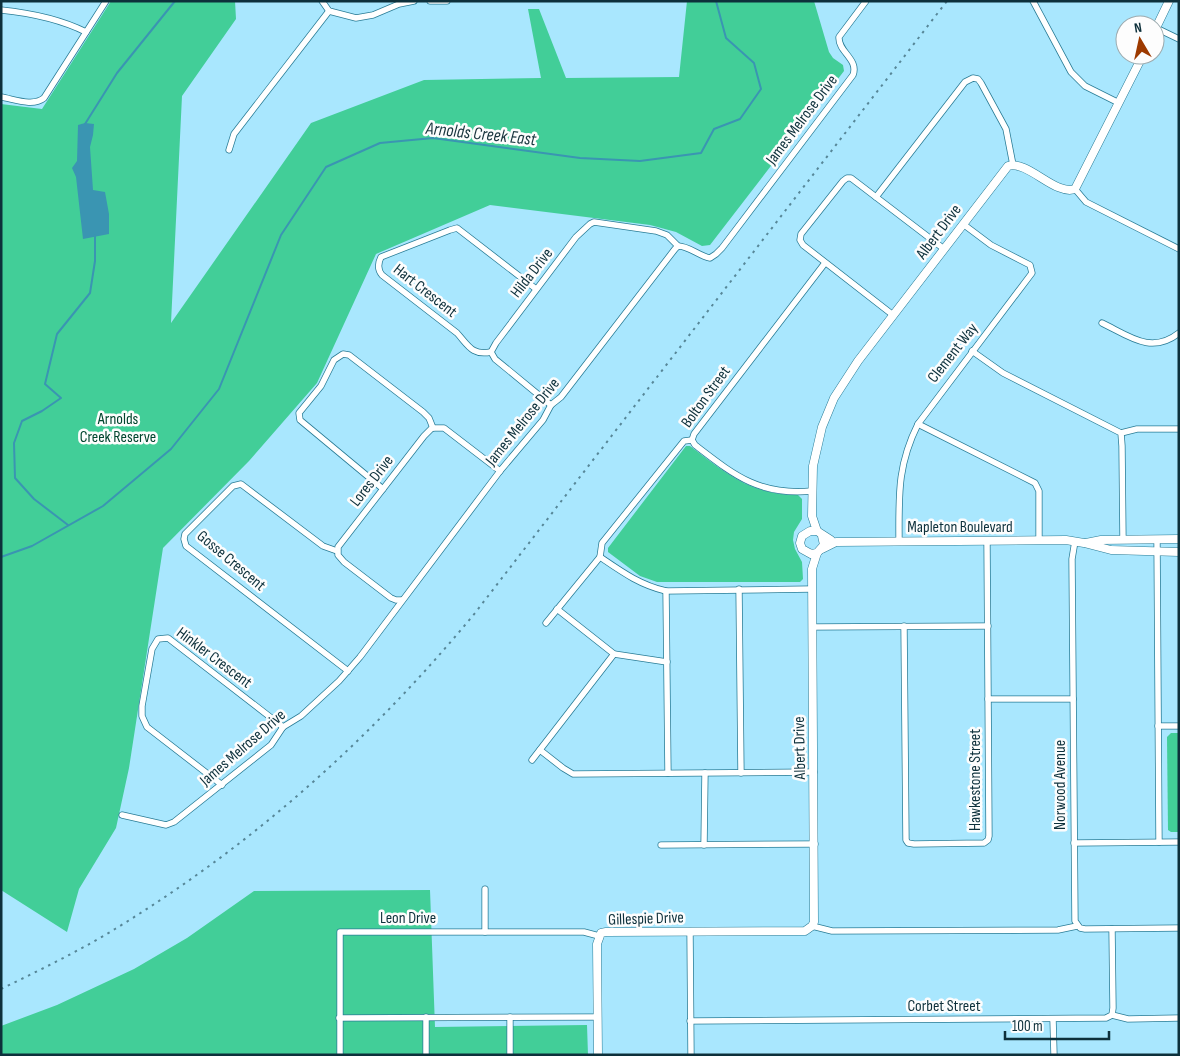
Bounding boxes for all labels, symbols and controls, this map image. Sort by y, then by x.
north arrow [1115,15,1165,65]
text: N [1133,19,1143,37]
street label: James Melrose Drive [762,72,842,169]
water label: Arnolds Creek East [424,118,538,150]
street label: Albert Drive [912,201,966,264]
street label: Hilda Drive [507,245,557,301]
street label: Hart Crescent [389,260,461,322]
street label: Clement Way [924,319,982,387]
street label: Bolton Street [677,362,735,431]
street label: James Melrose Drive [481,374,564,470]
park label: Arnolds Creek Reserve [80,410,156,447]
street label: Lores Drive [346,452,398,510]
street label: Mapleton Boulevard [907,518,1013,537]
street label: Gosse Crescent [193,527,269,595]
street label: Hinkler Crescent [173,624,256,693]
street label: James Melrose Drive [196,706,290,791]
street label: Albert Drive [790,716,810,781]
street label: Hawkestone Street [966,729,985,831]
street label: Norwood Avenue [1051,740,1070,830]
street label: Gillespie Drive [608,908,684,930]
street label: Leon Drive [380,909,436,928]
street label: Corbet Street [907,997,981,1016]
scale bar [1005,1008,1109,1040]
text: 100 m [1012,1017,1043,1036]

